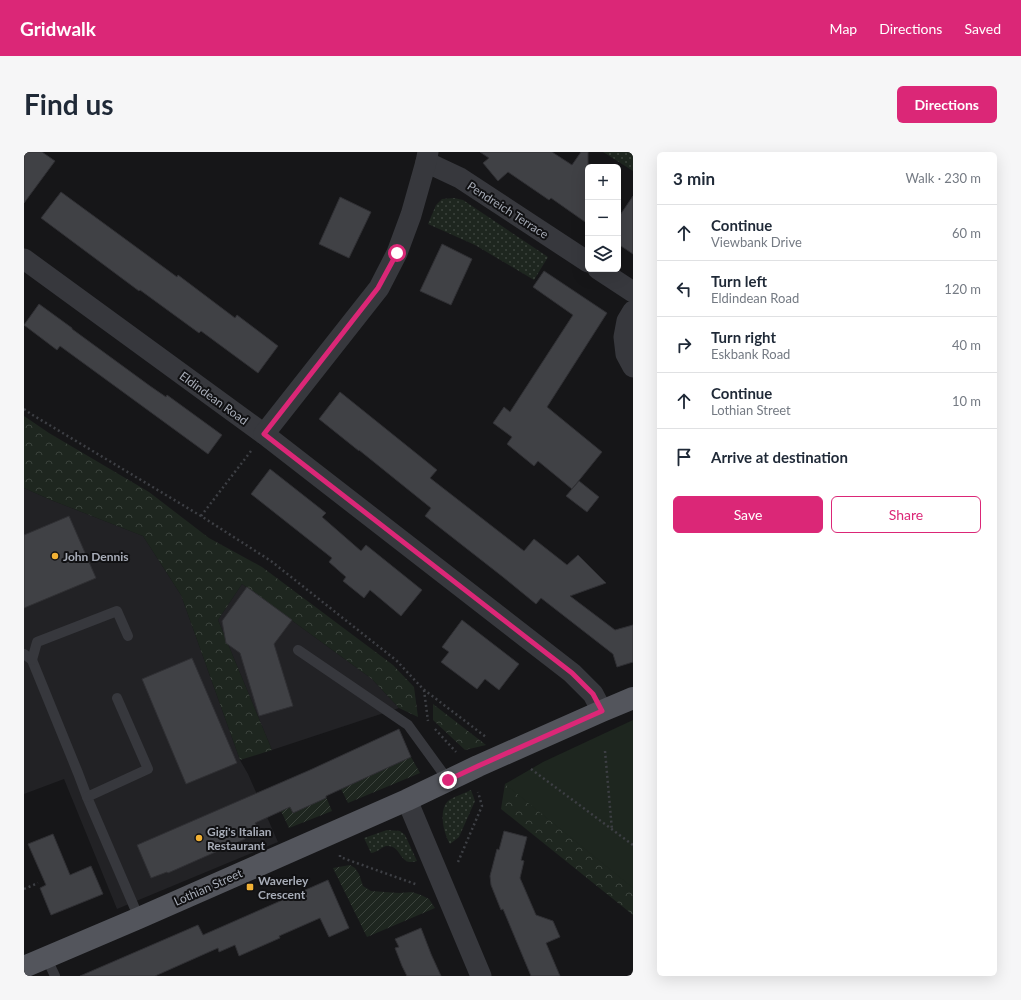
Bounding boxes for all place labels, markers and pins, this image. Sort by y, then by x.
place label: John Dennis [63,549,129,564]
marker: John Dennis [50,551,60,561]
place label: Gigi's Italian Restaurant [207,824,272,853]
marker: Gigi's Italian Restaurant [194,833,204,843]
place label: Waverley Crescent [258,873,309,902]
marker: Waverley Crescent [245,882,255,892]

